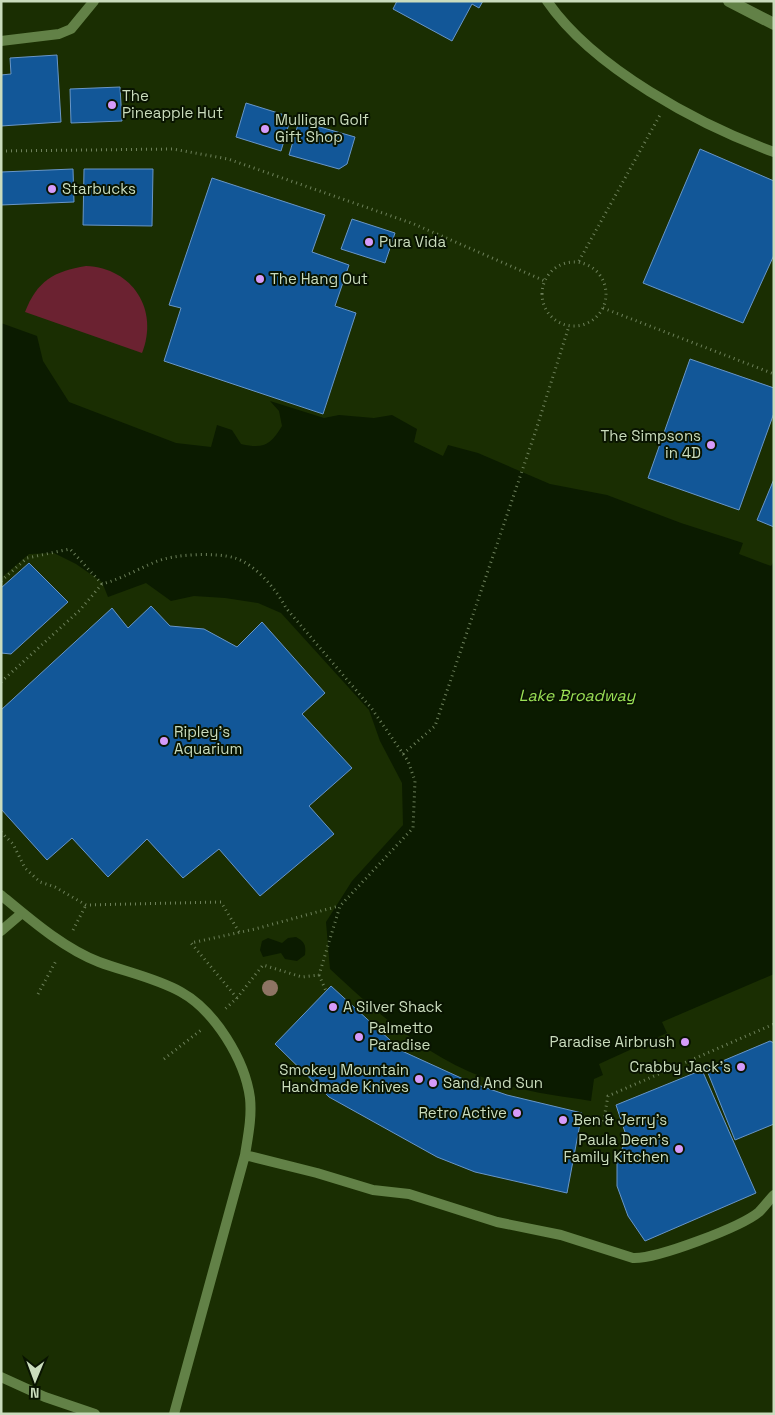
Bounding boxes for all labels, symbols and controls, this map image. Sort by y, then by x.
place label: The Pineapple Hut [122,86,223,122]
marker: The Pineapple Hut [106,99,118,111]
place label: Mulligan Golf Gift Shop [275,110,369,146]
marker: Mulligan Golf Gift Shop [259,123,271,135]
place label: Starbucks [62,179,136,198]
marker: Starbucks [46,183,58,195]
place label: Pura Vida [379,232,446,251]
marker: Pura Vida [363,236,375,248]
place label: The Hang Out [270,269,368,288]
marker: The Hang Out [254,273,266,285]
place label: The Simpsons in 4D [601,426,701,462]
marker: The Simpsons in 4D [705,439,717,451]
water label: Lake Broadway [519,685,637,706]
place label: Ripley's Aquarium [174,722,242,758]
marker: Ripley's Aquarium [158,735,170,747]
place label: A Silver Shack [343,997,443,1016]
marker: A Silver Shack [327,1001,339,1013]
place label: Palmetto Paradise [369,1018,433,1054]
marker: Palmetto Paradise [353,1031,365,1043]
place label: Paradise Airbrush [550,1032,675,1051]
marker: Paradise Airbrush [679,1036,691,1048]
place label: Crabby Jack's [629,1057,731,1076]
place label: Smokey Mountain Handmade Knives [279,1060,409,1096]
marker: Crabby Jack's [735,1061,747,1073]
marker: Smokey Mountain Handmade Knives [413,1073,425,1085]
place label: Sand And Sun [443,1073,543,1092]
marker: Sand And Sun [427,1077,439,1089]
place label: Retro Active [418,1103,507,1122]
marker: Retro Active [511,1107,523,1119]
place label: Ben & Jerry's [573,1110,667,1129]
marker: Ben & Jerry's [557,1114,569,1126]
place label: Paula Deen's Family Kitchen [563,1130,669,1166]
marker: Paula Deen's Family Kitchen [673,1143,685,1155]
north arrow [10,1355,60,1405]
text: N [30,1384,40,1402]

